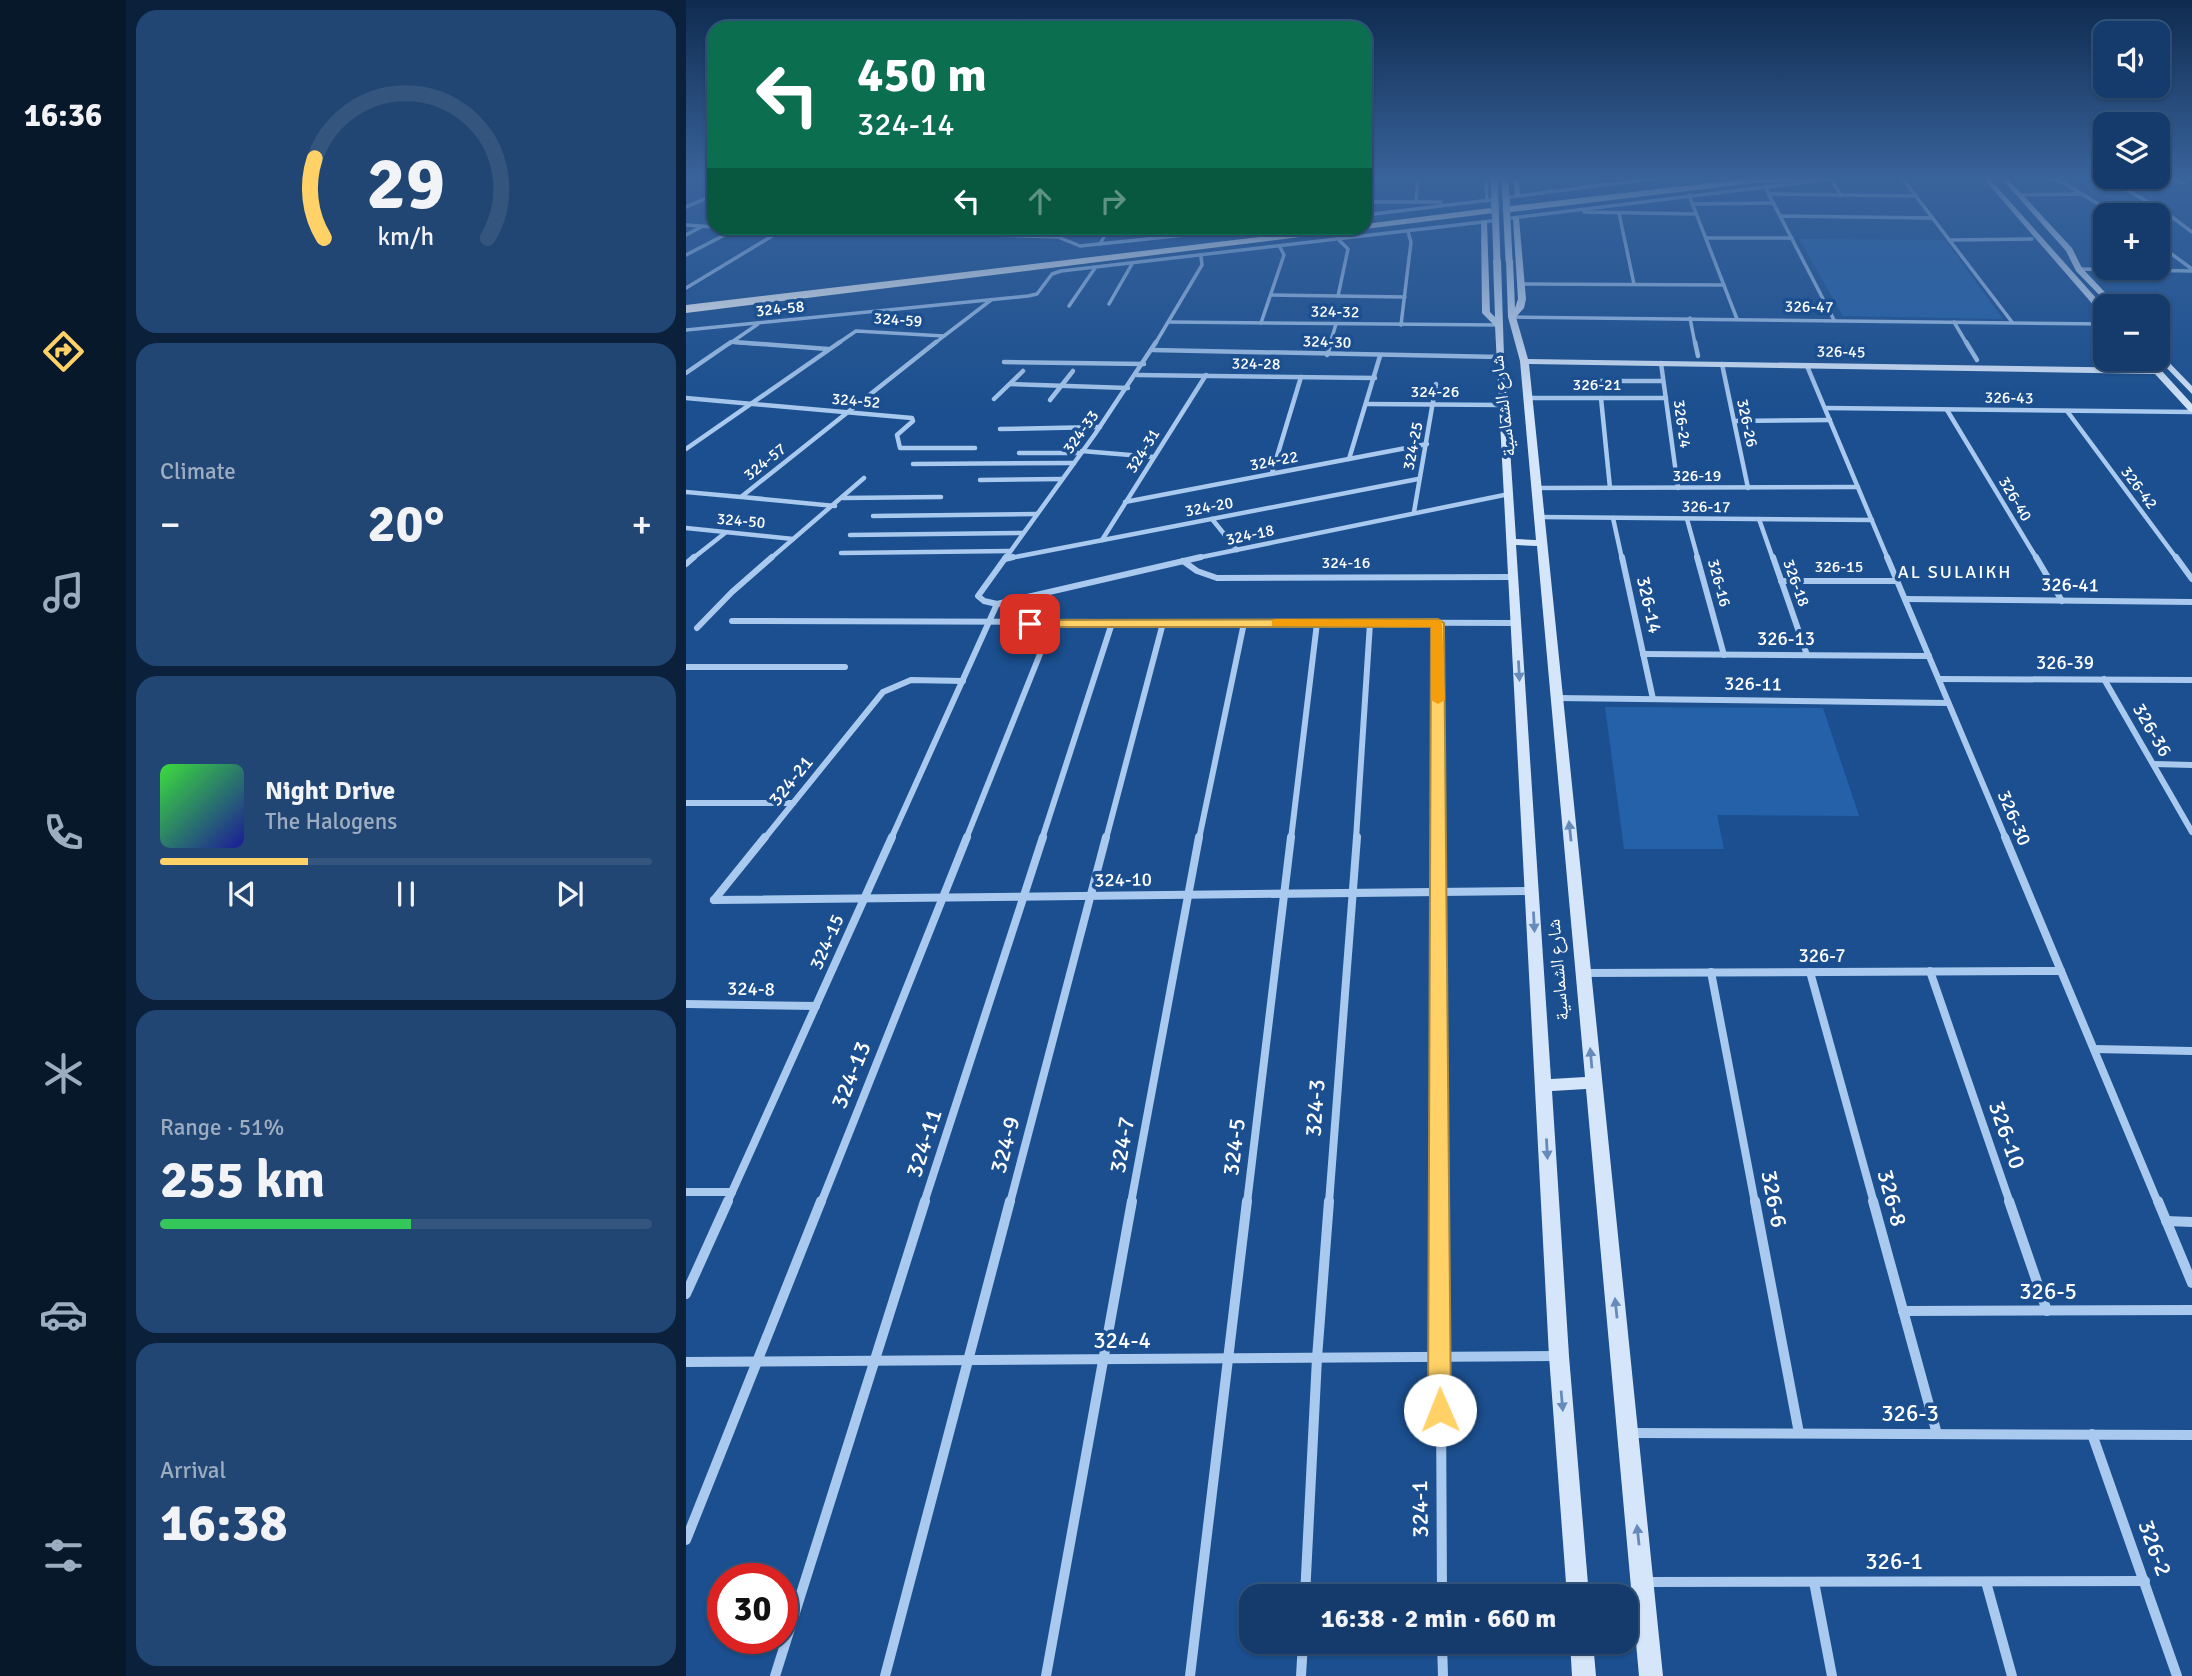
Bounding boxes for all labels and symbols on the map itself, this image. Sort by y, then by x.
street label: 324-58 [755,297,805,321]
street label: 326-47 [1784,297,1834,317]
street label: 324-32 [1310,302,1360,322]
street label: 324-59 [873,308,923,332]
street label: 324-30 [1302,331,1352,353]
street label: 326-45 [1816,342,1866,362]
street label: 324-28 [1231,354,1281,374]
street label: شارع الشماسية [1485,354,1521,458]
street label: 326-21 [1573,375,1621,395]
street label: 324-26 [1411,382,1459,402]
street label: 326-43 [1984,388,2034,408]
street label: 324-52 [831,389,881,413]
street label: 326-26 [1732,397,1762,449]
street label: 326-24 [1669,398,1695,450]
street label: 324-33 [1059,406,1103,458]
street label: 324-25 [1399,420,1427,472]
street label: 324-31 [1122,425,1164,477]
street label: 324-57 [740,439,790,485]
street label: 324-22 [1248,447,1300,475]
street label: 326-42 [2116,462,2162,514]
street label: 326-19 [1673,466,1721,486]
street label: 326-40 [1994,473,2036,525]
street label: 324-20 [1183,493,1235,521]
street label: 326-17 [1681,497,1731,517]
street label: 324-50 [716,509,766,533]
street label: 324-18 [1224,520,1276,550]
street label: 324-16 [1322,553,1370,573]
street label: 326-16 [1703,557,1735,609]
street label: 326-18 [1778,557,1814,609]
street label: 326-15 [1815,557,1863,577]
district label: AL SULAIKH [1898,561,2012,583]
street label: 326-41 [2041,572,2099,598]
street label: 326-14 [1631,574,1667,636]
pin [1000,594,1060,654]
street label: 326-13 [1757,627,1815,651]
street label: 326-39 [2036,651,2094,675]
one-way arrow [1514,660,1525,682]
street label: 326-11 [1724,671,1782,697]
street label: 326-36 [2127,699,2177,761]
street label: 324-21 [763,751,819,811]
street label: 326-30 [1992,787,2036,849]
one-way arrow [1564,820,1575,842]
street label: 324-10 [1094,867,1152,893]
street label: 324-15 [804,911,850,973]
one-way arrow [1528,911,1539,933]
street label: شارع الشماسية [1542,918,1574,1022]
street label: 326-7 [1799,944,1845,968]
street label: 324-8 [727,977,775,1001]
street label: 324-13 [824,1037,878,1113]
one-way arrow [1586,1046,1597,1068]
street label: 324-3 [1299,1078,1331,1138]
street label: 326-10 [1982,1097,2032,1173]
street label: 324-11 [899,1105,949,1181]
street label: 324-9 [984,1113,1026,1177]
street label: 324-7 [1103,1115,1141,1175]
street label: 324-5 [1216,1117,1252,1177]
one-way arrow [1542,1139,1553,1161]
street label: 326-8 [1871,1166,1913,1230]
street label: 326-6 [1754,1168,1794,1230]
street label: 326-5 [2019,1277,2077,1306]
one-way arrow [1610,1297,1621,1319]
street label: 324-4 [1093,1326,1151,1355]
position arrow [1403,1373,1477,1447]
one-way arrow [1557,1390,1568,1412]
street label: 326-3 [1881,1399,1939,1428]
street label: 324-1 [1405,1480,1435,1538]
street label: 326-2 [2132,1516,2178,1580]
one-way arrow [1632,1524,1643,1546]
street label: 326-1 [1865,1547,1923,1576]
speed limit sign: 30 [707,1563,798,1654]

